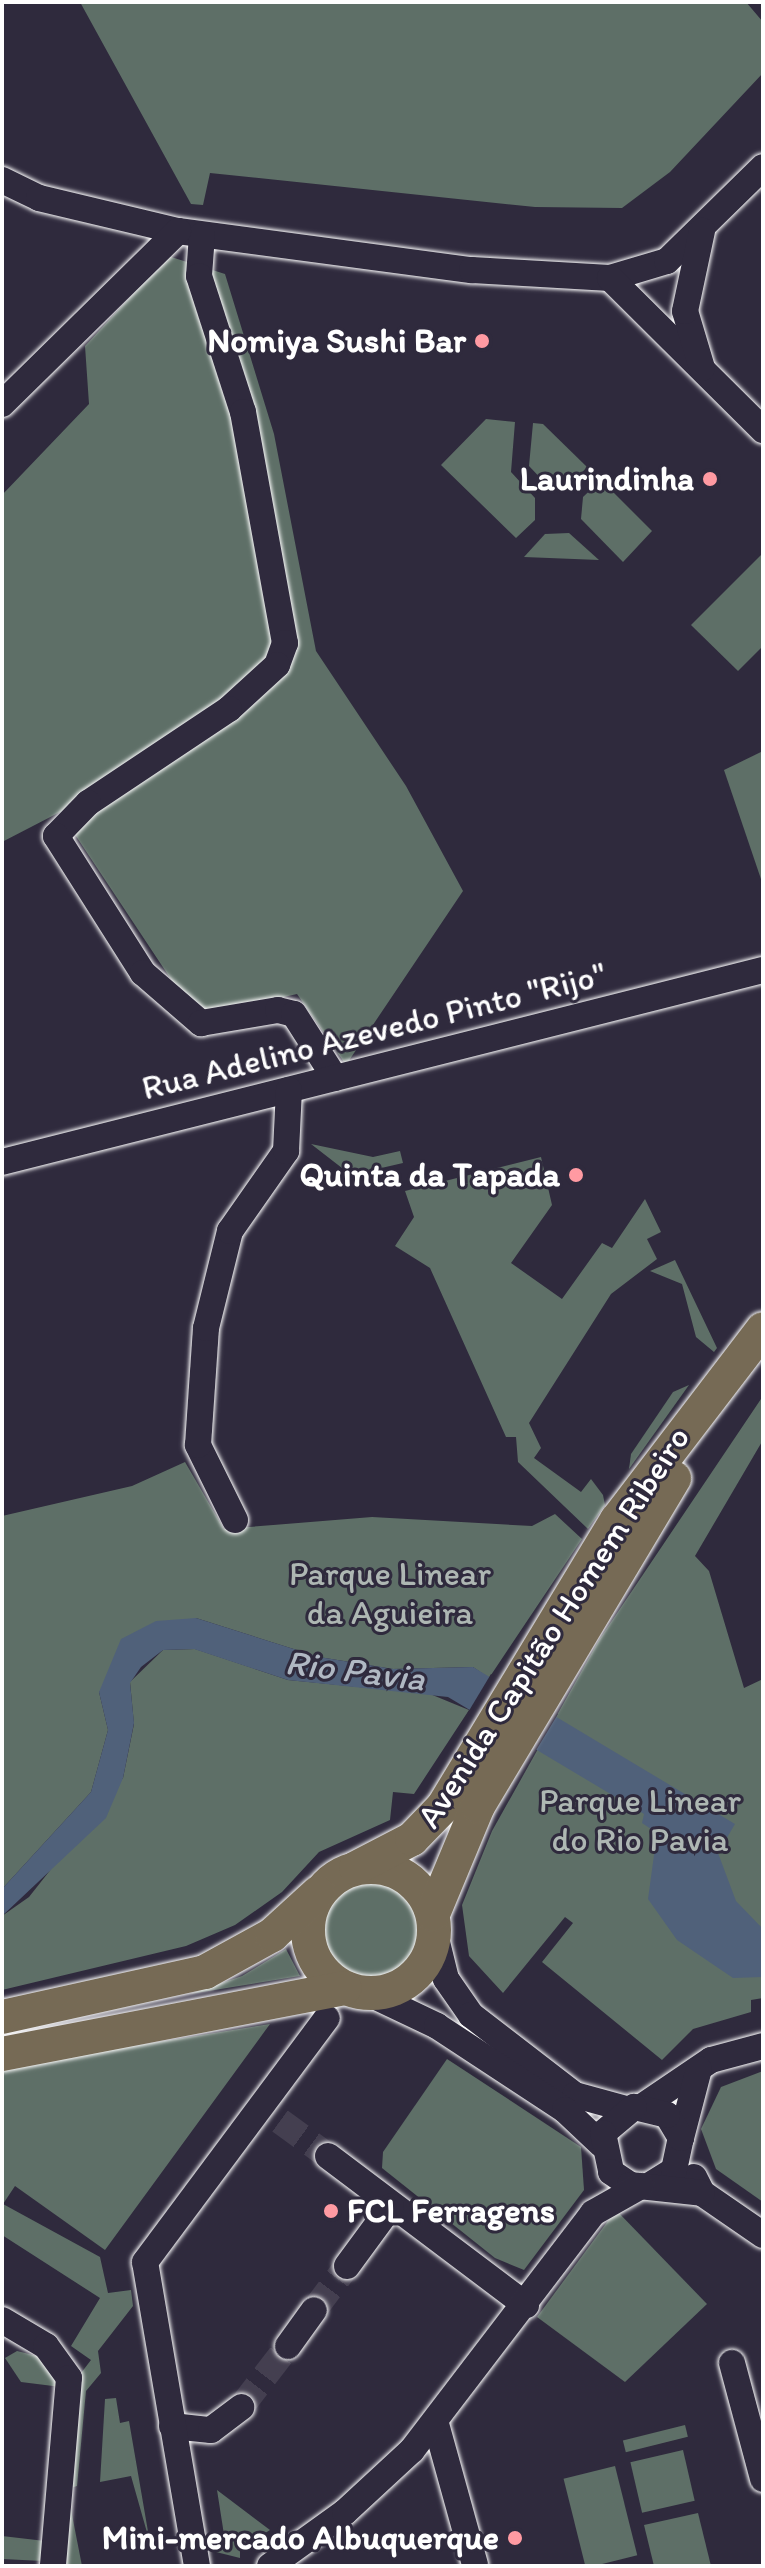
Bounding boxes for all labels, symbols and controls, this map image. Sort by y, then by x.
place label: Nomiya Sushi Bar [207,321,466,361]
marker: Nomiya Sushi Bar [473,332,491,350]
place label: Laurindinha [520,459,694,499]
marker: Laurindinha [701,470,719,488]
street label: Rua Adelino Azevedo Pinto "Rijo" [138,954,610,1108]
place label: Quinta da Tapada [303,1155,560,1195]
marker: Quinta da Tapada [567,1166,585,1184]
street label: Avenida Capitão Homem Ribeiro [408,1420,698,1834]
park label: Parque Linear da Aguieira [289,1553,491,1632]
water label: Rio Pavia [283,1640,427,1700]
park label: Parque Linear do Rio Pavia [539,1780,741,1860]
place label: FCL Ferragens [347,2191,555,2231]
marker: FCL Ferragens [322,2202,340,2220]
place label: Mini-mercado Albuquerque [102,2518,499,2558]
marker: Mini-mercado Albuquerque [506,2529,524,2547]

